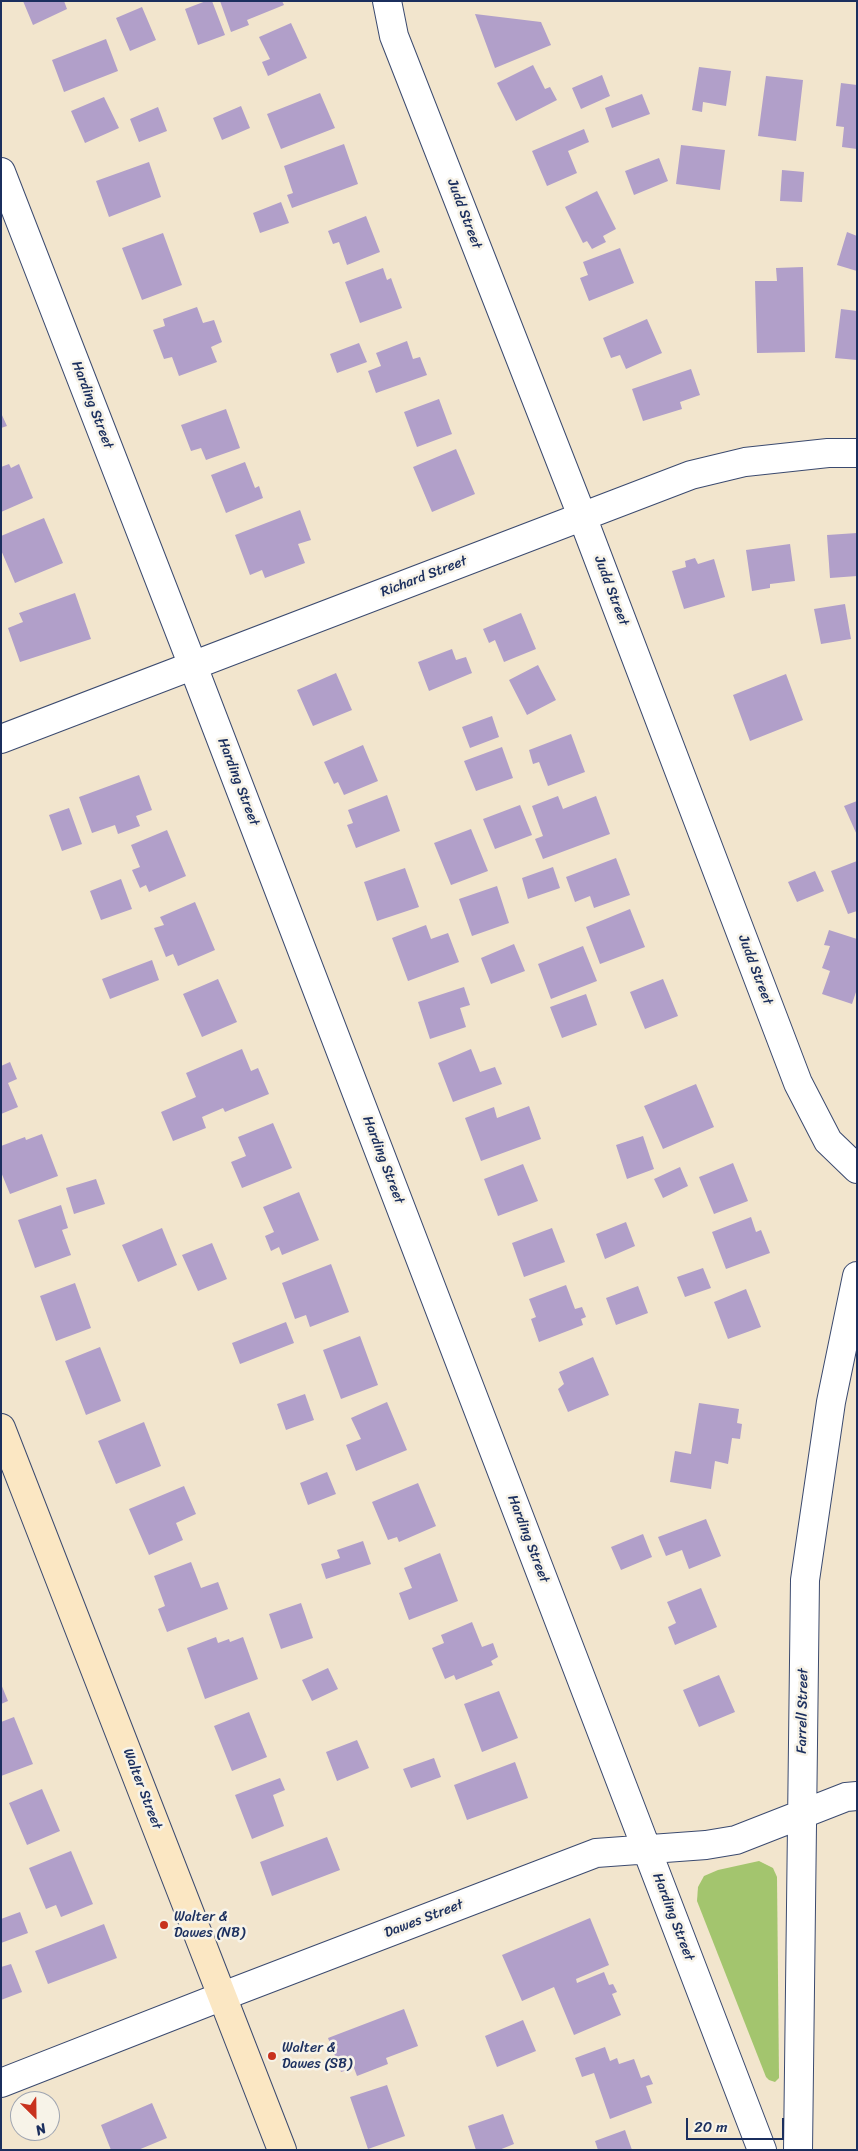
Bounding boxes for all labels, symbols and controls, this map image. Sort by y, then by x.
street label: Judd Street [443,177,485,251]
street label: Harding Street [68,359,116,451]
street label: Richard Street [378,553,470,601]
street label: Judd Street [590,554,632,628]
street label: Harding Street [214,736,262,828]
street label: Judd Street [734,933,776,1007]
street label: Harding Street [359,1114,407,1206]
street label: Harding Street [504,1493,552,1585]
street label: Farrell Street [794,1668,812,1754]
street label: Walter Street [119,1746,165,1832]
street label: Harding Street [649,1871,697,1963]
street label: Dawes Street [382,1896,466,1942]
place label: Walter & Dawes (NB) [174,1909,245,1941]
marker: Walter & Dawes (NB) [158,1919,170,1931]
place label: Walter & Dawes (SB) [282,2040,352,2072]
marker: Walter & Dawes (SB) [266,2050,278,2062]
north arrow [10,2091,60,2141]
scale bar [688,2108,786,2140]
text: 20 m [694,2114,728,2140]
text: N [31,2116,50,2143]

